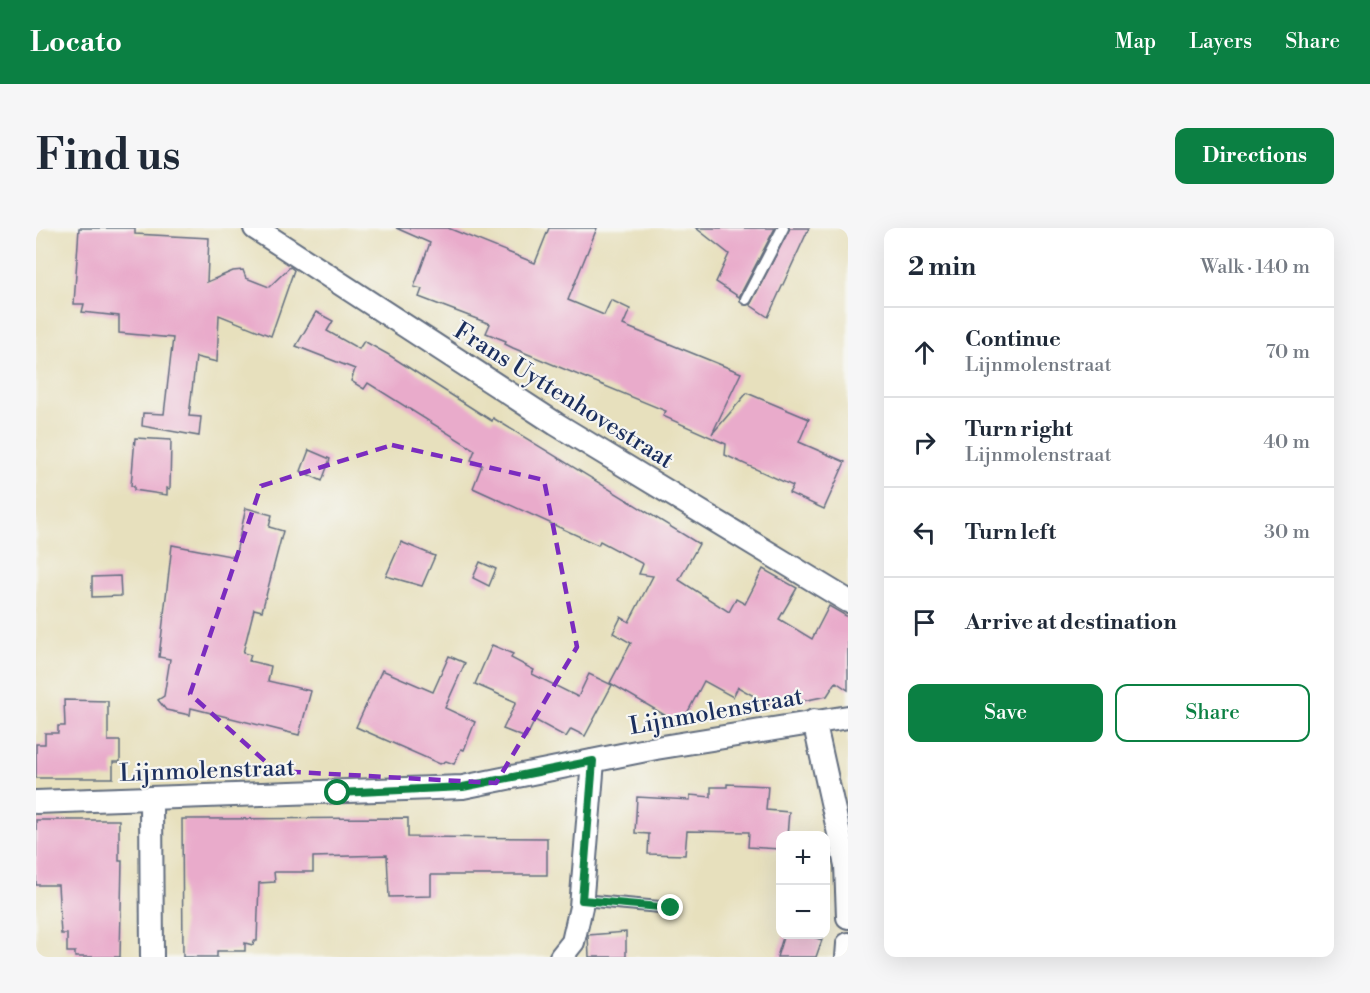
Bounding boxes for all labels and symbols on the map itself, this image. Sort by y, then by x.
street label: Frans Uyttenhovestraat [448,316,679,476]
street label: Lijnmolenstraat [627,682,806,742]
street label: Lijnmolenstraat [119,753,296,789]
route start [324,779,350,805]
route end [657,894,683,920]

